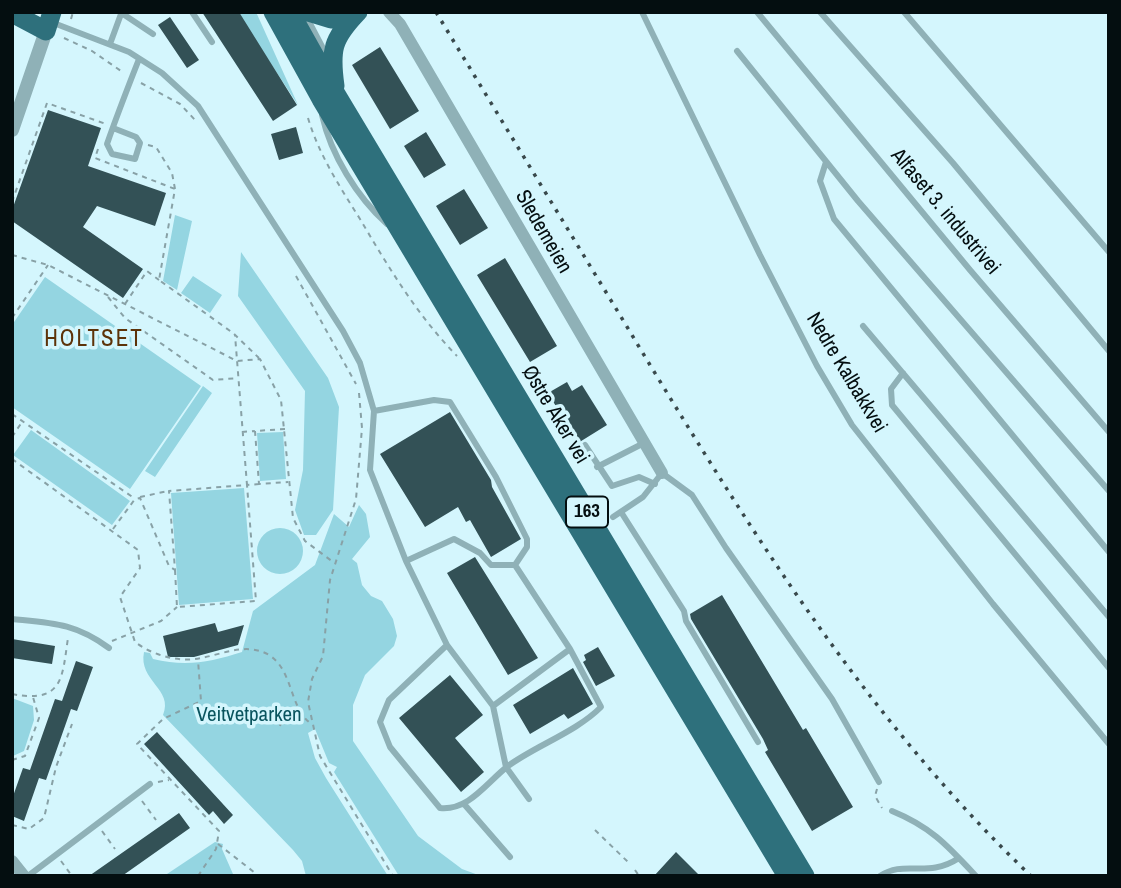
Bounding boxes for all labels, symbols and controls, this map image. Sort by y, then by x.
street label: Alfaset 3. industrivei [885,144,1005,280]
street label: Sledemeien [509,186,577,278]
street label: Nedre Kalbakkvei [800,308,892,438]
district label: HOLTSET [45,326,143,354]
street label: Østre Aker vei [516,361,594,469]
road number: 163 [566,496,608,527]
park label: Veitvetparken [196,702,302,728]

